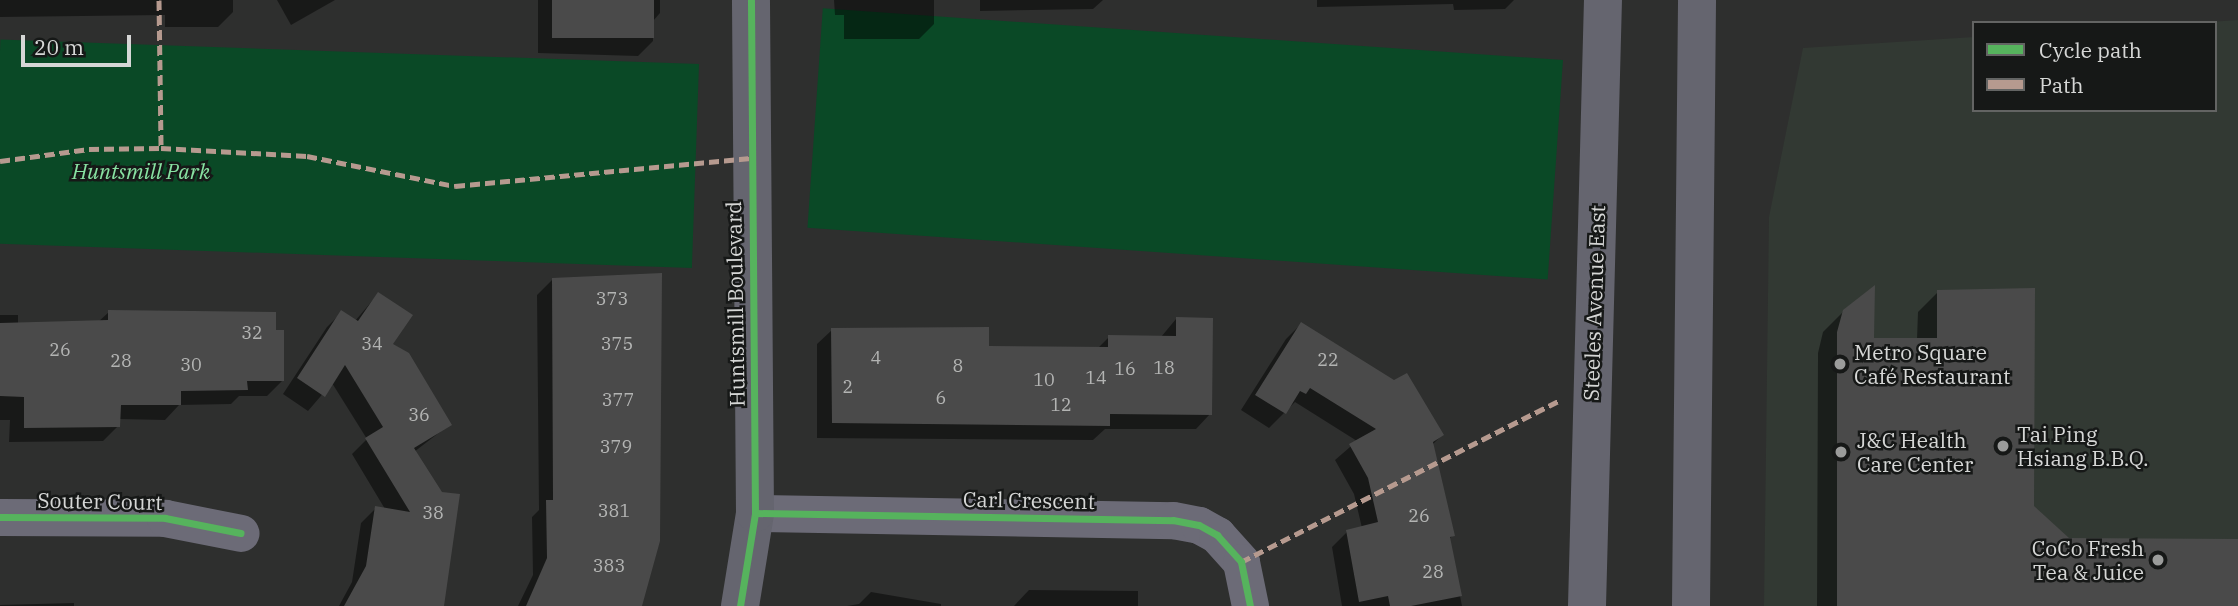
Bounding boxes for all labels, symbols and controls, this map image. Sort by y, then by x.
scale bar [24,21,135,65]
legend [1972,21,2217,112]
text: 20 m [34,33,84,61]
text: Cycle path [2039,36,2142,64]
text: Path [2039,71,2084,99]
park label: Huntsmill Park [72,158,210,184]
street label: Huntsmill Boulevard [721,201,749,407]
street label: Steeles Avenue East [1578,205,1610,401]
house number: 373 [596,288,628,310]
house number: 32 [241,322,263,344]
house number: 34 [361,333,383,355]
house number: 375 [601,333,633,355]
house number: 26 [49,339,71,361]
place label: Metro Square Café Restaurant [1854,339,2010,389]
house number: 4 [871,347,881,369]
house number: 22 [1317,349,1339,371]
house number: 28 [110,350,132,372]
house number: 30 [180,354,202,376]
house number: 8 [953,355,963,377]
marker: Metro Square Café Restaurant [1832,356,1848,372]
house number: 18 [1153,357,1175,379]
house number: 16 [1114,358,1136,380]
house number: 14 [1085,367,1107,389]
house number: 10 [1033,369,1055,391]
house number: 2 [843,376,853,398]
house number: 6 [936,387,946,409]
house number: 377 [602,389,634,411]
house number: 12 [1050,394,1072,416]
house number: 36 [408,404,430,426]
place label: Tai Ping Hsiang B.B.Q. [2017,421,2149,471]
place label: J&C Health Care Center [1857,427,1973,477]
house number: 379 [600,436,632,458]
marker: Tai Ping Hsiang B.B.Q. [1995,438,2011,454]
marker: J&C Health Care Center [1831,442,1851,462]
street label: Carl Crescent [963,486,1095,514]
street label: Souter Court [37,487,163,515]
house number: 381 [598,500,630,522]
house number: 38 [422,502,444,524]
house number: 26 [1408,505,1430,527]
place label: CoCo Fresh Tea & Juice [2032,535,2144,585]
marker: CoCo Fresh Tea & Juice [2150,552,2166,568]
house number: 383 [593,555,625,577]
house number: 28 [1422,561,1444,583]

